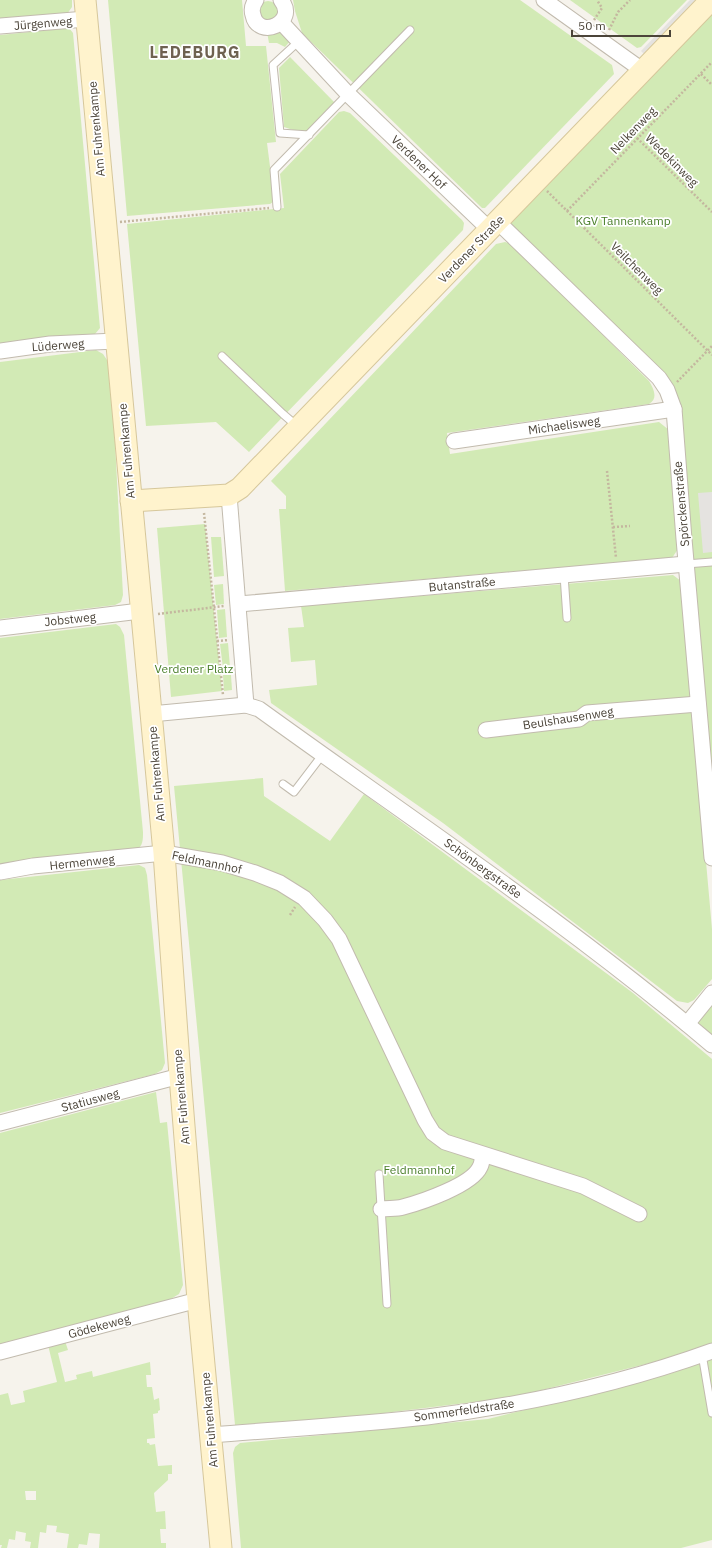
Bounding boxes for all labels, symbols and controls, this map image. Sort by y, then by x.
scale bar [572,12,670,38]
street label: Jürgenweg [13,13,74,33]
text: 50 m [578,18,606,33]
district label: LEDEBURG [150,42,240,62]
street label: Am Fuhrenkampe [84,80,108,177]
street label: Nelkenweg [607,103,660,157]
street label: Wedekinweg [642,130,702,190]
street label: Verdener Hof [388,132,450,192]
street label: Verdener Straße [435,212,507,286]
park label: KGV Tannenkamp [575,213,671,228]
street label: Veilchenweg [608,239,667,298]
street label: Lüderweg [31,336,86,354]
street label: Am Fuhrenkampe [114,402,138,499]
street label: Michaelisweg [527,412,602,437]
street label: Spörckenstraße [670,460,692,547]
street label: Butanstraße [428,574,496,594]
street label: Jobstweg [43,609,97,629]
park label: Verdener Platz [155,661,234,676]
street label: Beulshausenweg [522,703,615,733]
street label: Am Fuhrenkampe [144,725,168,822]
street label: Schönbergstraße [441,835,525,901]
street label: Feldmannhof [171,847,243,877]
street label: Hermenweg [49,851,116,873]
street label: Am Fuhrenkampe [169,1048,193,1145]
street label: Statiusweg [59,1085,121,1115]
park label: Feldmannhof [383,1162,455,1177]
street label: Gödekeweg [66,1310,132,1341]
street label: Am Fuhrenkampe [197,1371,221,1468]
street label: Sommerfeldstraße [413,1395,516,1424]

